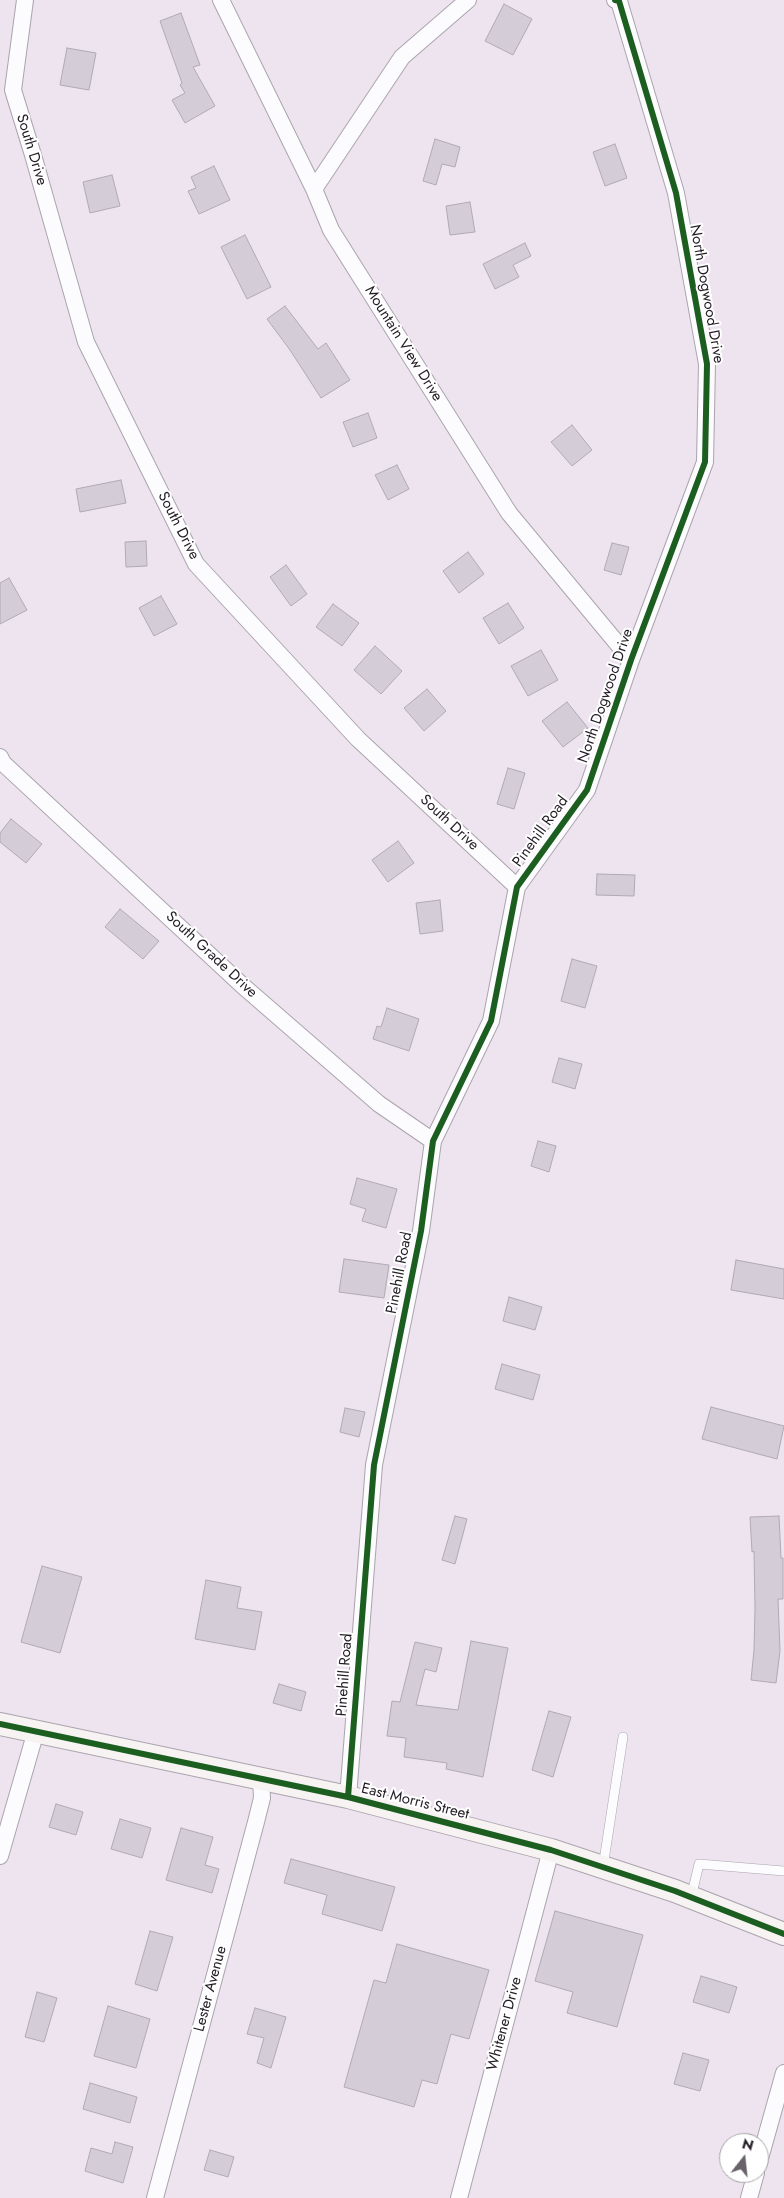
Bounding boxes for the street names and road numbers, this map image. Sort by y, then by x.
street label: South Drive [12,112,50,188]
street label: North Dogwood Drive [685,223,727,365]
street label: Mountain View Drive [360,283,446,405]
street label: South Drive [153,489,203,563]
street label: North Dogwood Drive [575,627,637,765]
street label: South Drive [416,791,482,855]
street label: Pinehill Road [509,793,573,871]
street label: South Grade Drive [162,908,260,1002]
street label: Pinehill Road [383,1230,417,1316]
street label: Pinehill Road [333,1633,357,1717]
street label: East Morris Street [359,1780,471,1824]
street label: Lester Avenue [191,1944,231,2034]
street label: Whitener Drive [484,1975,526,2073]

